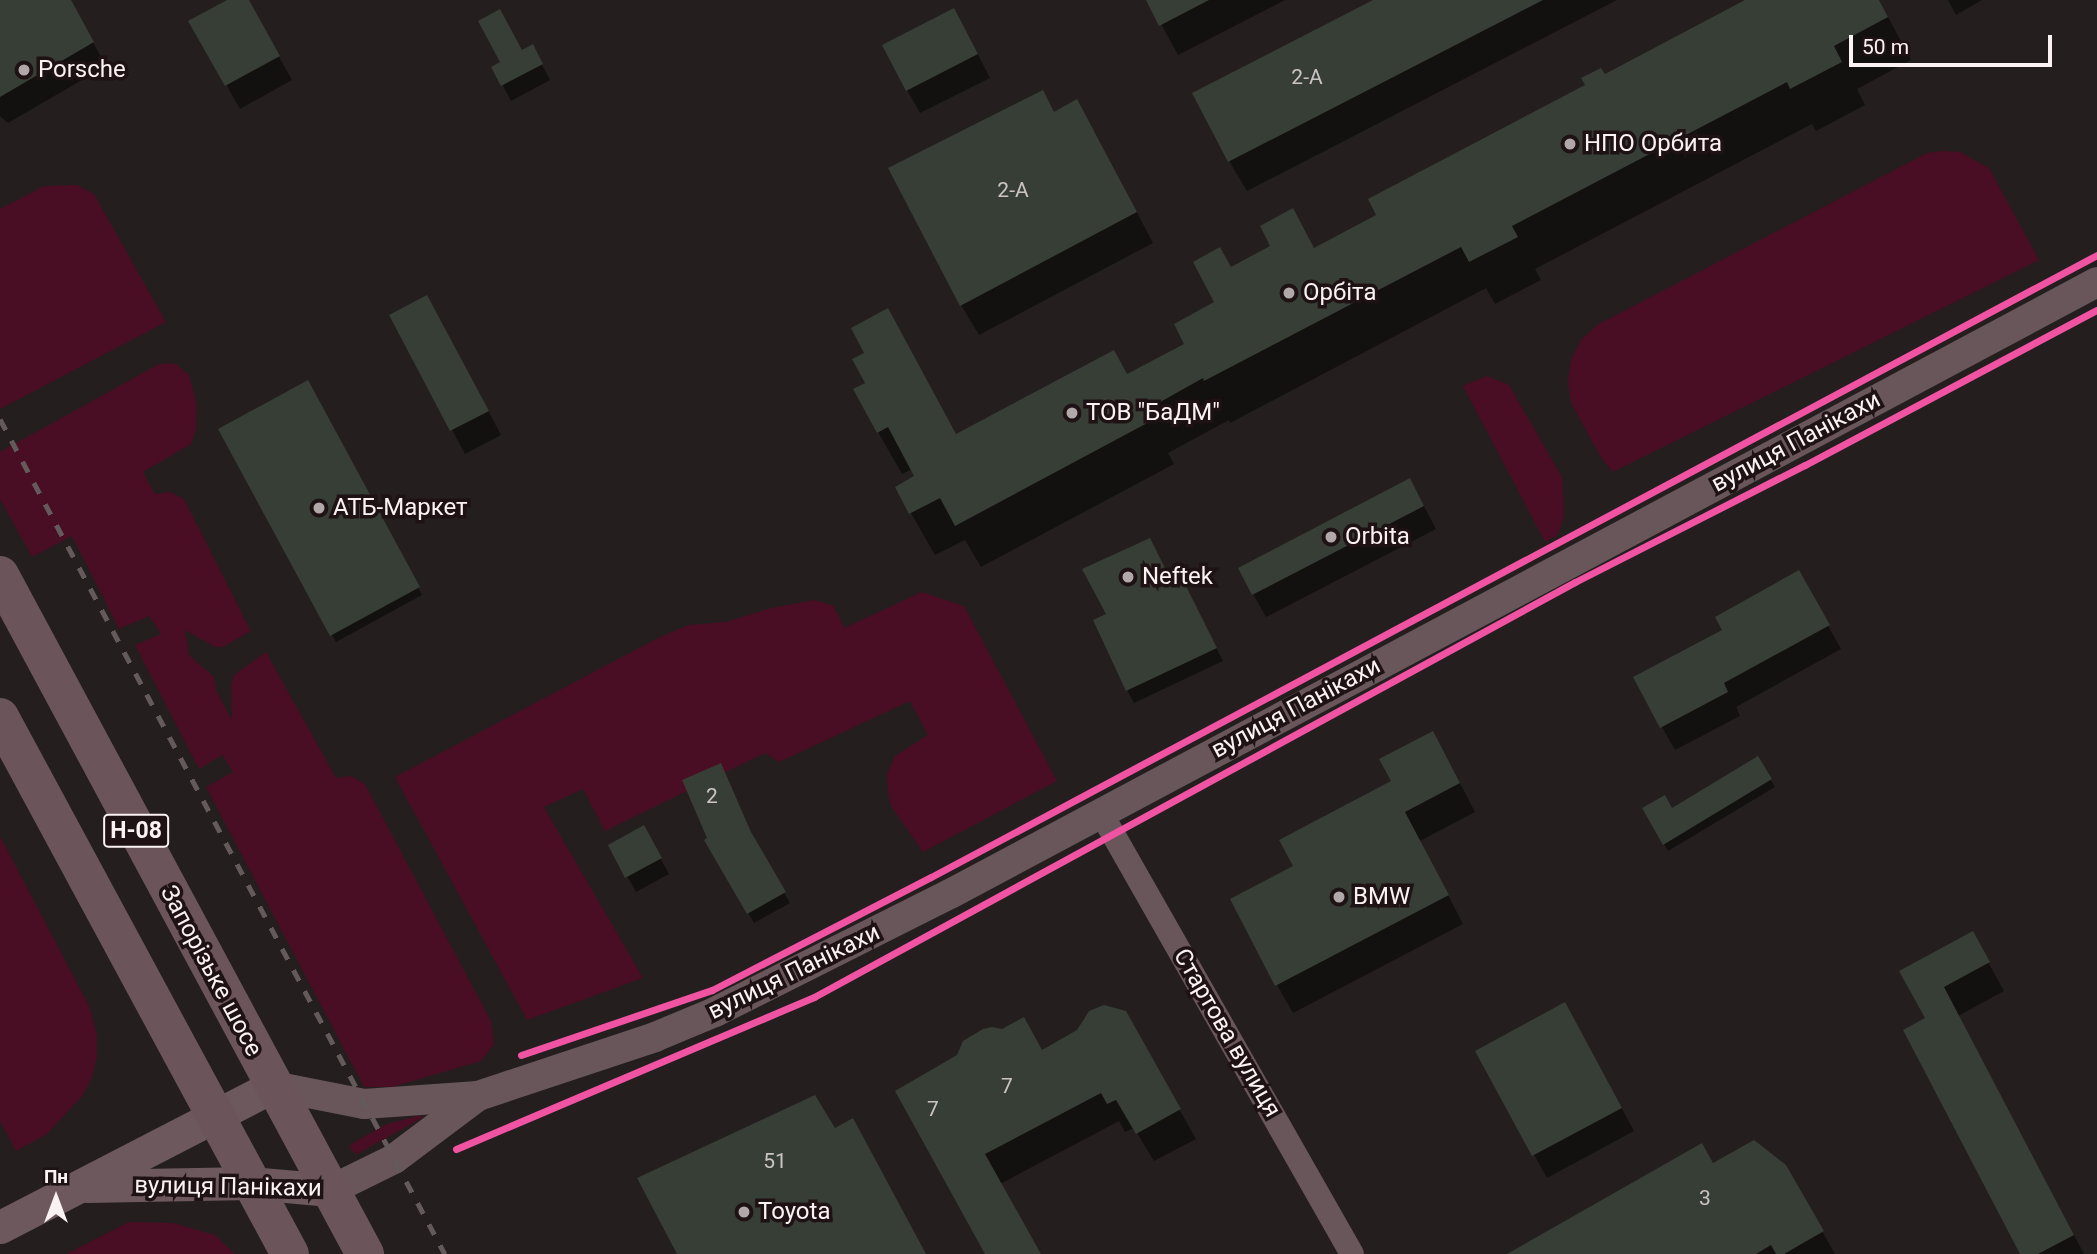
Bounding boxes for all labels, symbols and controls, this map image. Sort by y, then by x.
scale bar [1852,21,2055,65]
text: 50 m [1862,35,1909,59]
place label: Porsche [38,56,126,84]
marker: Porsche [16,62,32,78]
house number: 2-А [1291,64,1323,90]
place label: НПО Орбита [1584,130,1722,158]
marker: НПО Орбита [1562,136,1578,152]
house number: 2-А [997,177,1029,203]
place label: Орбіта [1303,279,1377,307]
marker: Орбіта [1281,285,1297,301]
street label: вулиця Панікахи [1707,385,1885,499]
place label: ТОВ "БаДМ" [1086,399,1220,427]
marker: ТОВ "БаДМ" [1064,405,1080,421]
place label: АТБ-Маркет [333,494,468,522]
marker: АТБ-Маркет [311,500,327,516]
place label: Orbita [1345,523,1410,551]
marker: Orbita [1323,529,1339,545]
place label: Neftek [1142,563,1213,591]
marker: Neftek [1120,569,1136,585]
street label: вулиця Панікахи [1207,651,1385,765]
house number: 2 [706,783,718,809]
road number: Н-08 [103,811,169,850]
street label: Запорізьке шосе [154,881,268,1061]
place label: BMW [1353,883,1410,911]
marker: BMW [1331,889,1347,905]
street label: вулиця Панікахи [704,918,884,1026]
street label: Стартова вулиця [1167,944,1287,1122]
house number: 7 [1001,1073,1013,1099]
house number: 7 [927,1096,939,1122]
house number: 51 [763,1148,787,1174]
north arrow [21,1163,91,1233]
text: Пн [44,1165,68,1188]
street label: вулиця Панікахи [134,1171,322,1203]
house number: 3 [1699,1185,1711,1211]
place label: Toyota [758,1198,830,1226]
marker: Toyota [736,1204,752,1220]

